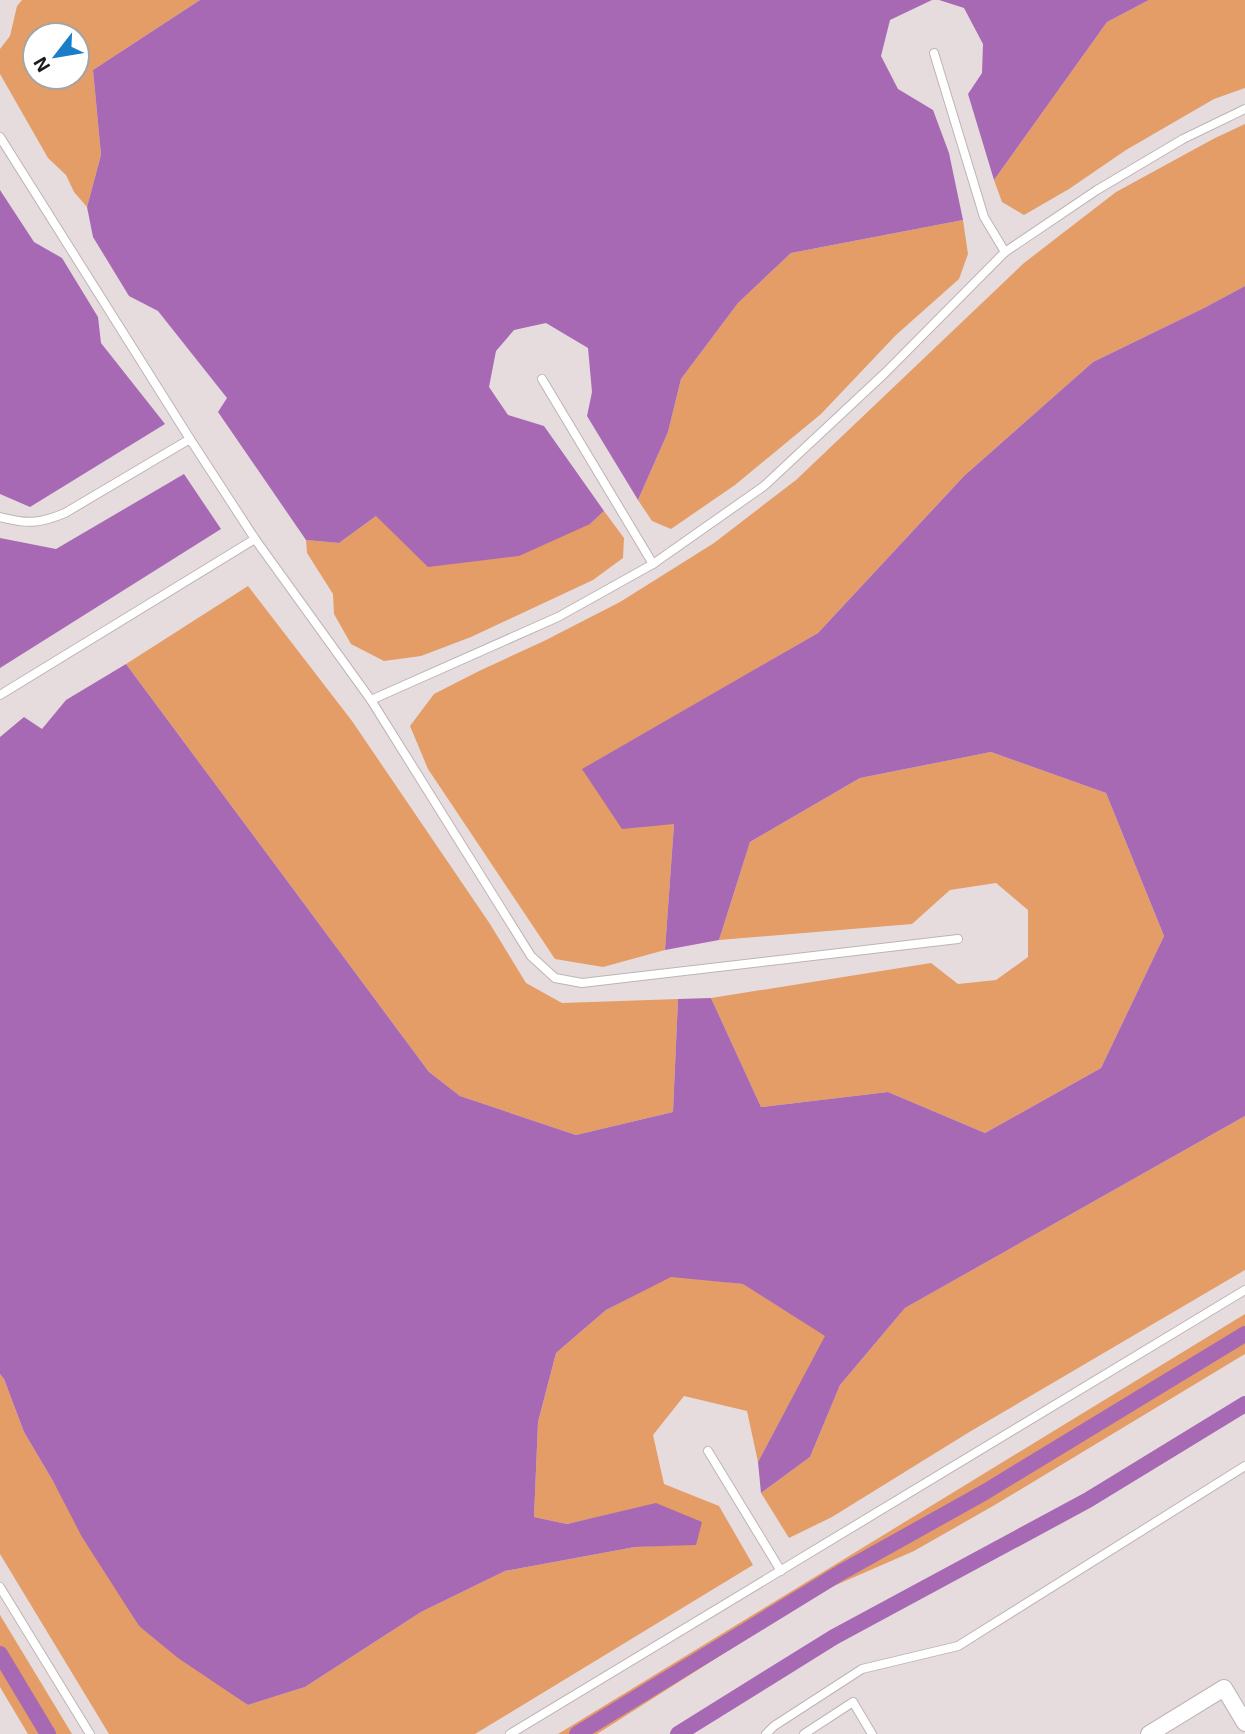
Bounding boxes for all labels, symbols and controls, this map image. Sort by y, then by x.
north arrow [21,21,91,91]
text: N [28,53,54,77]

